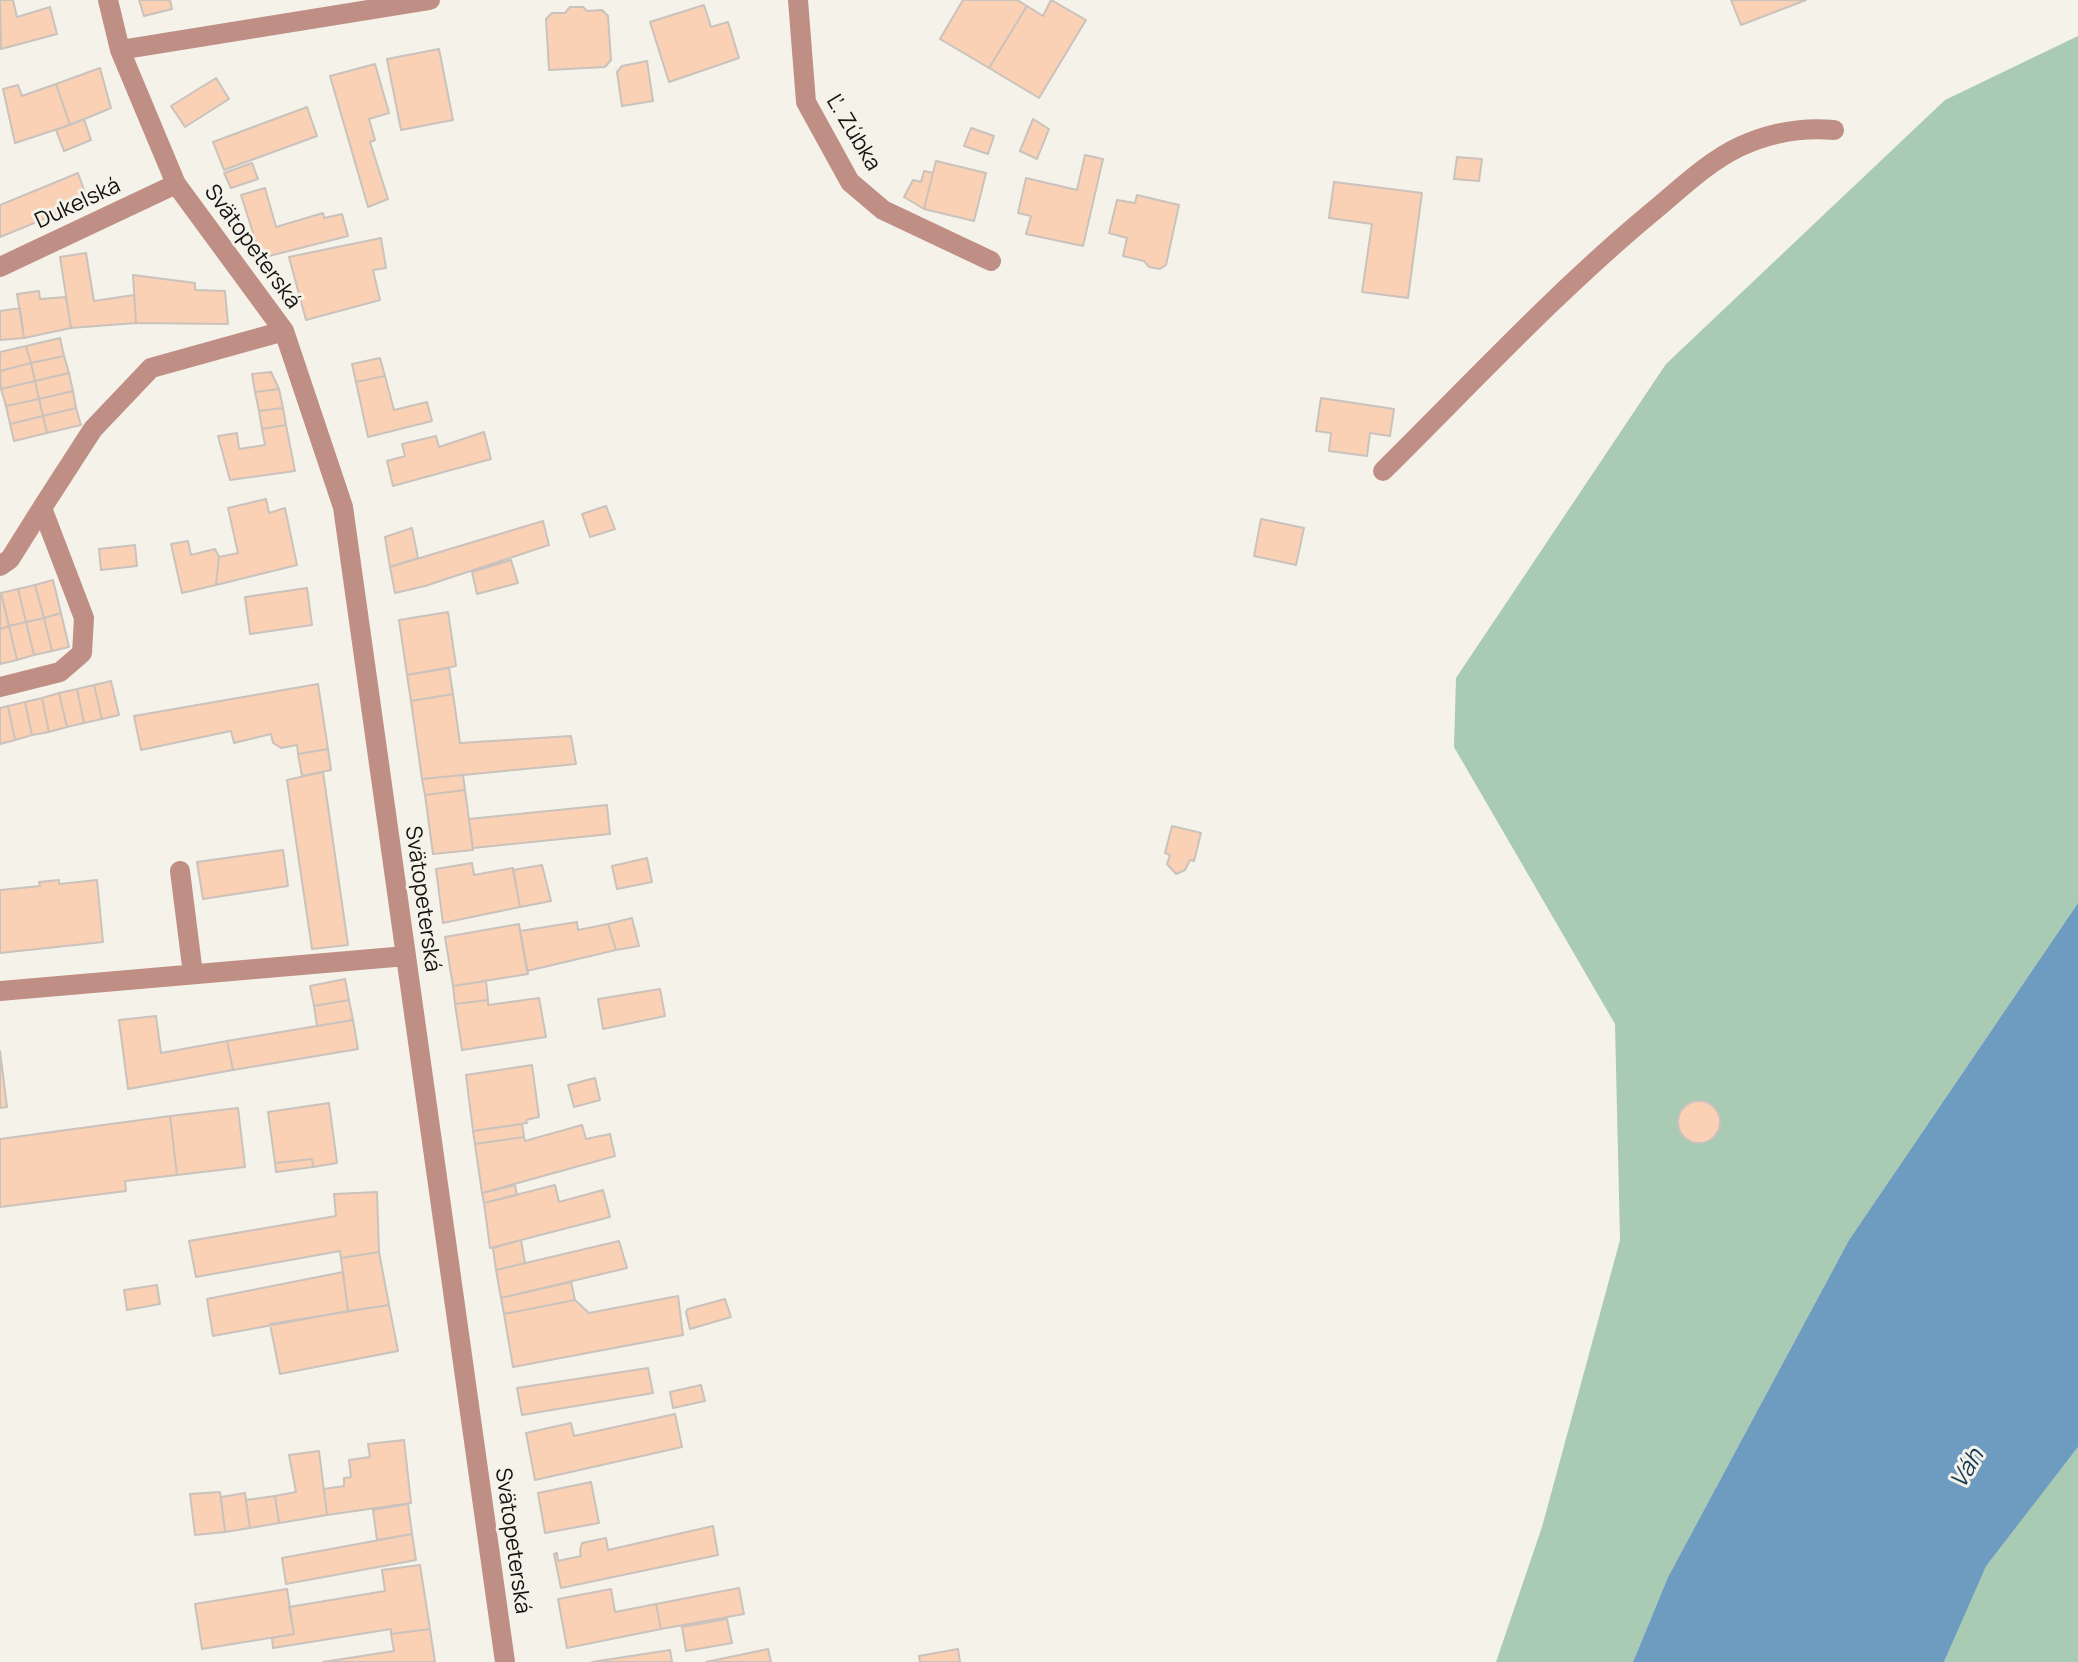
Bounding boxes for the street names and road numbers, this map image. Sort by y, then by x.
street label: Ľ. Zúbka [820,90,886,176]
street label: Dukelská [31,173,125,235]
street label: Svätopeterská [198,180,306,314]
street label: Svätopeterská [399,824,445,974]
street label: Svätopeterská [489,1466,535,1616]

